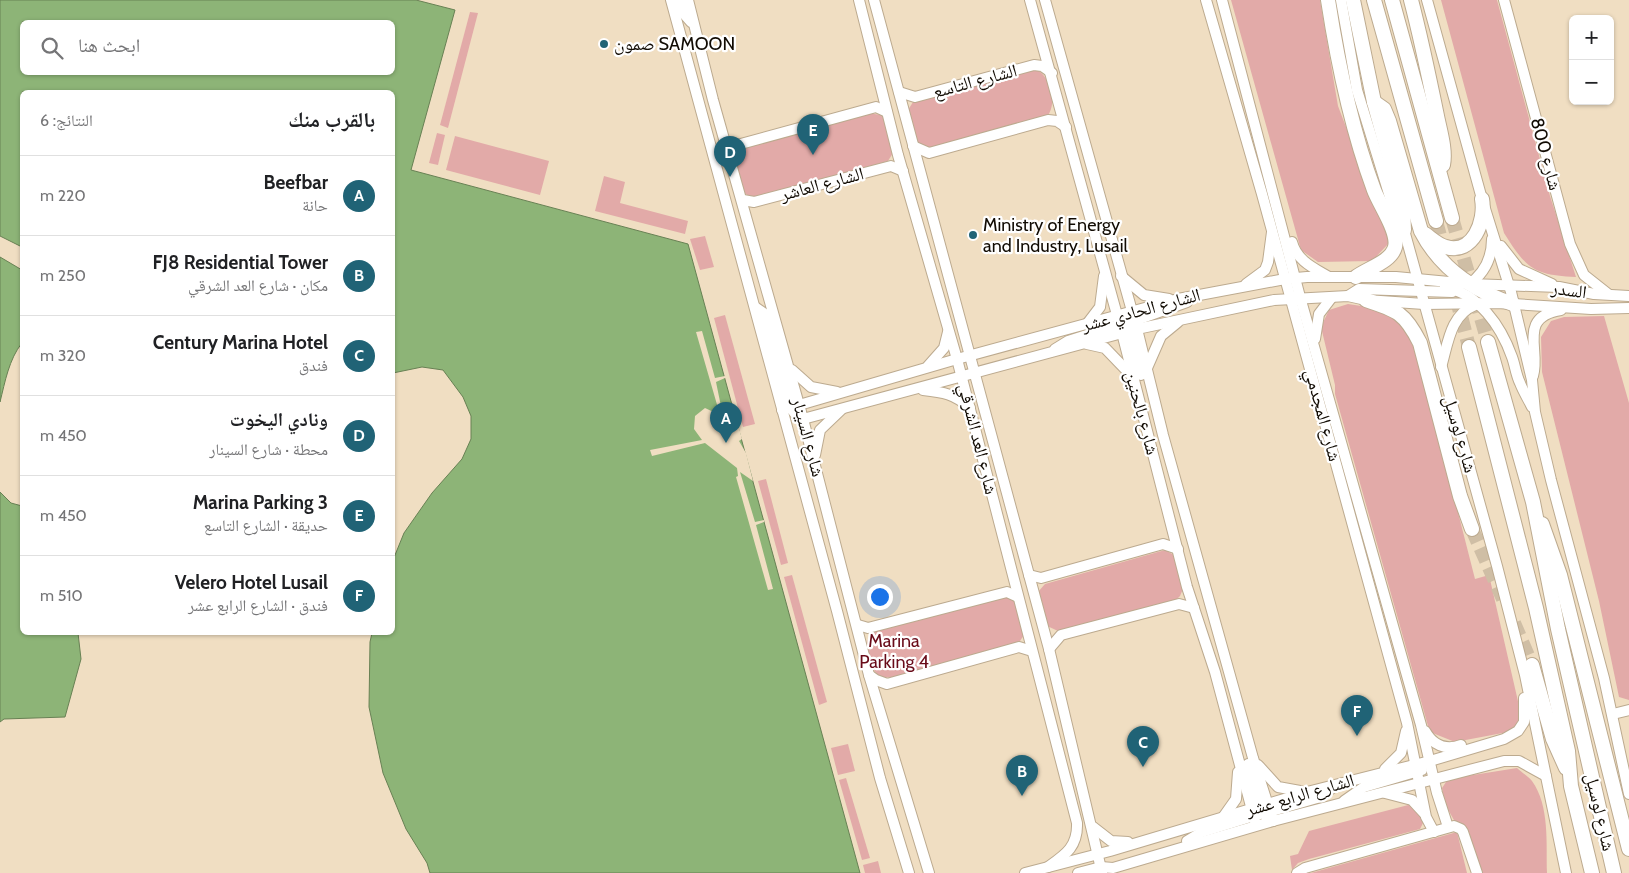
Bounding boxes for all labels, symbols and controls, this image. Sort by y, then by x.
map controls [1569,15,1614,105]
button: + [1569,15,1614,60]
search box [20,20,395,75]
place label: صمون SAMOON [614,33,735,55]
icon: search [38,34,66,62]
text: ابحث هنا [78,34,140,57]
marker: صمون SAMOON [598,38,610,50]
street label: الشارع التاسع [931,59,1020,104]
button: − [1569,60,1614,105]
text: بالقرب منك [288,107,375,132]
text: النتائج: 6 [40,111,93,130]
pin: E [797,114,829,155]
street label: شارع 800 [1526,115,1566,193]
pin: D [714,136,746,177]
street label: الشارع العاشر [777,162,866,206]
text: Beefbar [263,171,328,194]
text: 220 m [40,186,86,205]
text: A [354,186,364,205]
text: حانة [302,196,328,215]
place label: Ministry of Energy and Industry, Lusail [983,214,1129,257]
marker: Ministry of Energy and Industry, Lusail [967,229,979,241]
text: FJ8 Residential Tower [153,251,328,274]
text: 250 m [40,266,86,285]
text: B [354,266,364,285]
text: مكان · شارع العد الشرقي [188,276,328,295]
street label: السدر [1549,276,1588,303]
street label: الشارع الحادي عشر [1078,284,1204,340]
text: Century Marina Hotel [153,331,328,354]
text: 320 m [40,346,86,365]
text: C [354,346,364,365]
text: فندق [299,356,328,375]
street label: شارع المجدمي [1297,366,1346,465]
street label: شارع بالحنين [1120,369,1164,457]
street label: شارع العد الشرقي [950,381,1002,498]
street label: شارع لوسيل [1438,393,1482,475]
street label: شارع السينار [787,394,829,479]
pin: A [710,402,742,443]
text: ونادي اليخوت [230,408,328,431]
text: 450 m [40,426,87,445]
text: D [353,426,365,445]
text: محطة · شارع السينار [209,440,328,459]
text: Marina Parking 3 [193,491,328,514]
text: 450 m [40,506,87,525]
text: E [354,506,364,525]
text: حديقة · الشارع التاسع [204,516,328,535]
text: Velero Hotel Lusail [175,571,328,594]
your location [867,584,893,610]
text: 510 m [40,586,83,605]
text: F [355,586,363,605]
text: فندق · الشارع الرابع عشر [188,596,328,615]
park label: Marina Parking 4 [859,630,929,673]
pin: F [1341,695,1373,736]
pin: C [1127,726,1159,767]
pin: B [1006,755,1038,796]
street label: الشارع الرابع عشر [1242,769,1357,822]
street label: شارع لوسيل [1580,771,1620,853]

